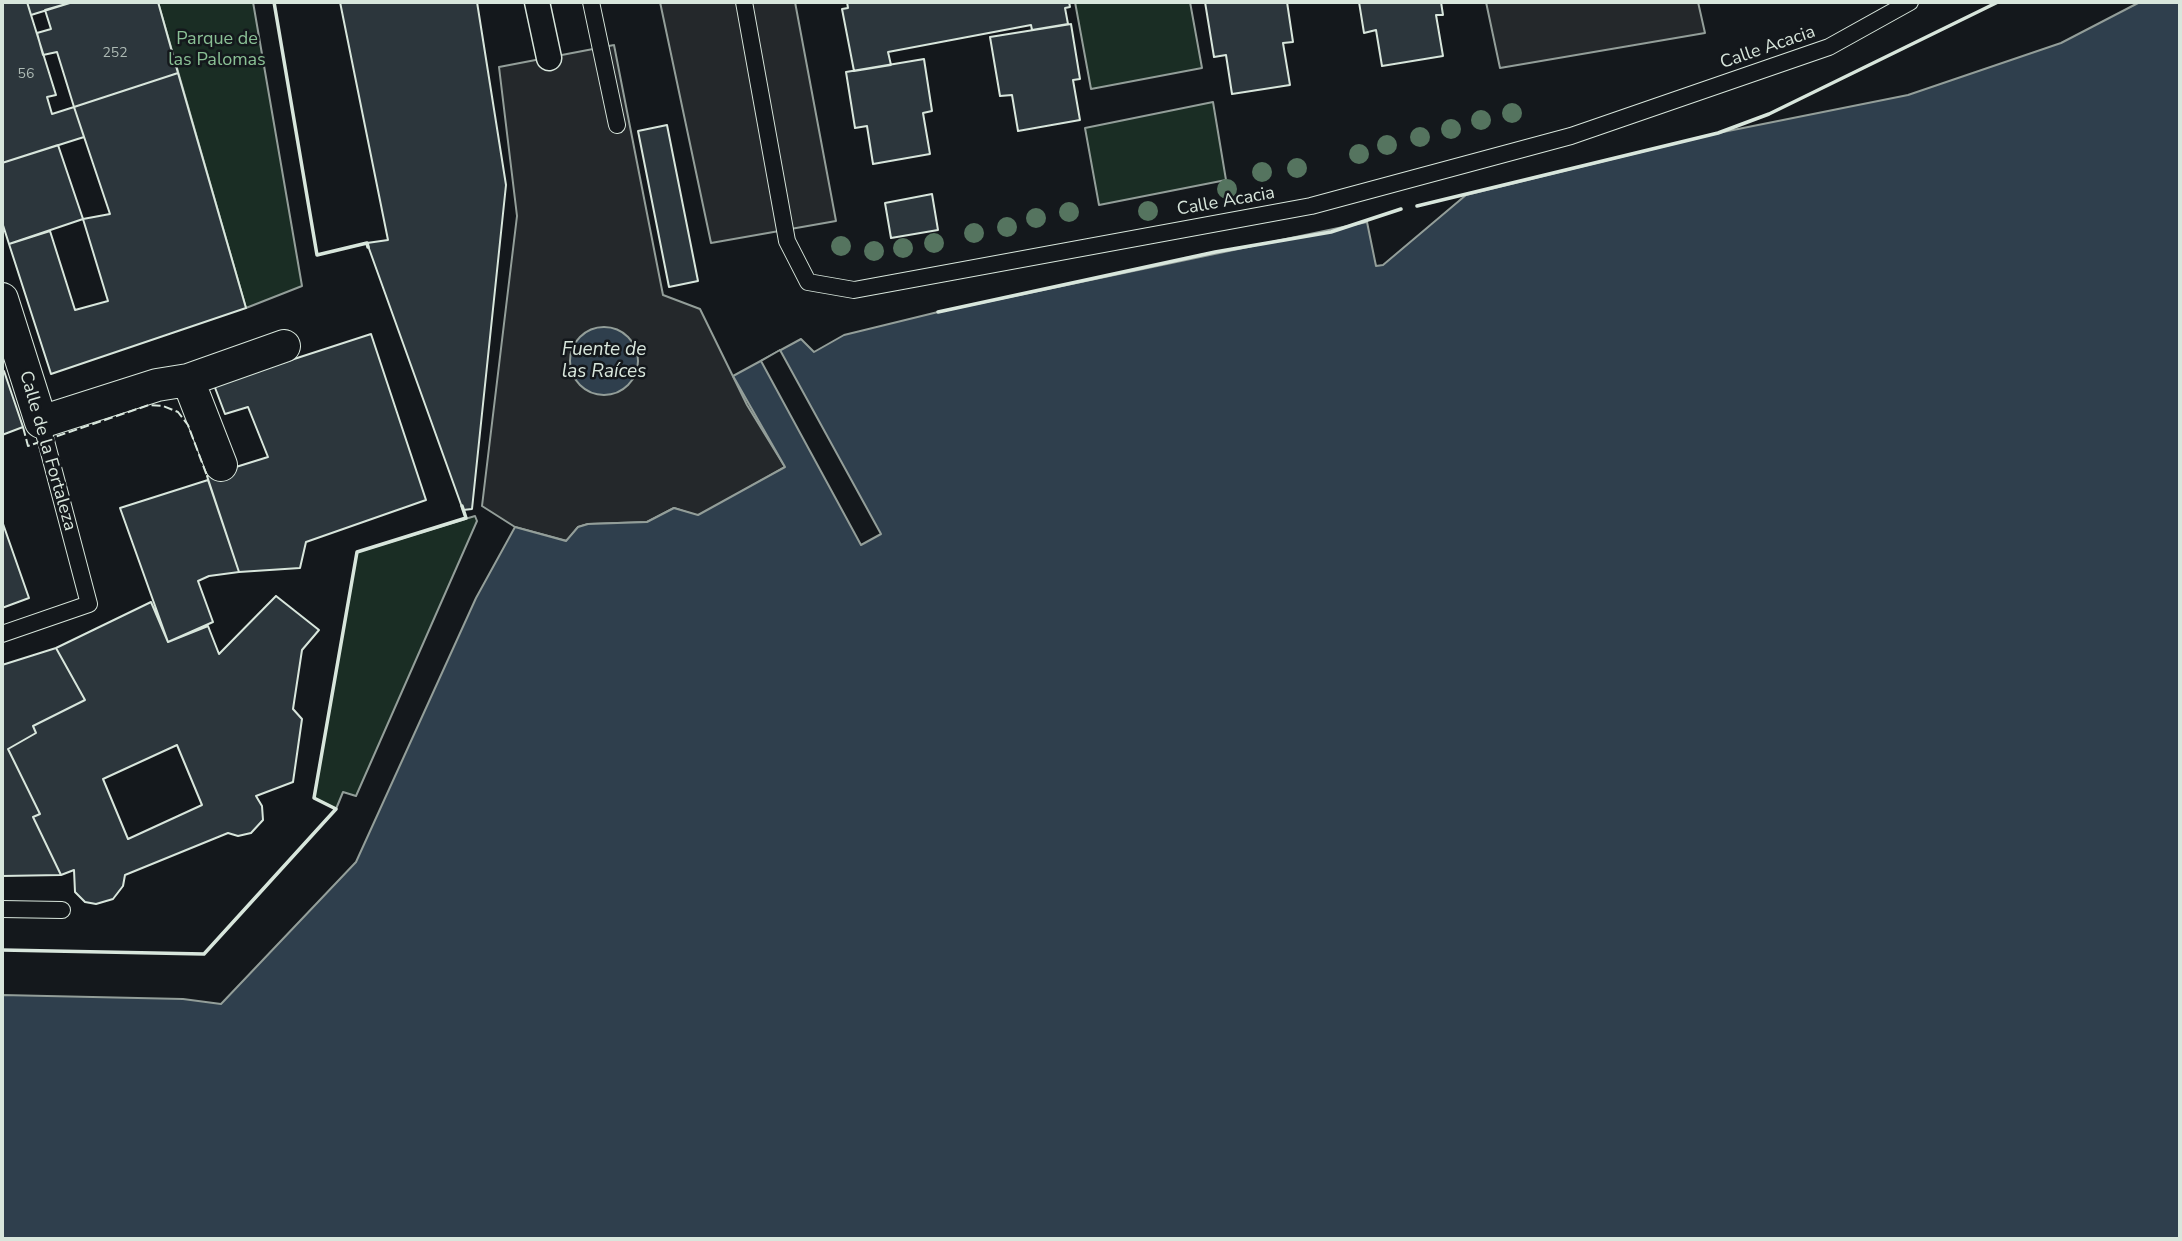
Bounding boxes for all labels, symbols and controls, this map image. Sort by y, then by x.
street label: Calle Acacia [1718,22,1818,74]
park label: Parque de las Palomas [168,29,266,72]
house number: 252 [102,46,128,62]
house number: 56 [18,67,34,83]
street label: Calle Acacia [1175,183,1277,221]
water label: Fuente de las Raíces [562,339,646,383]
street label: Calle de la Fortaleza [14,369,80,533]

